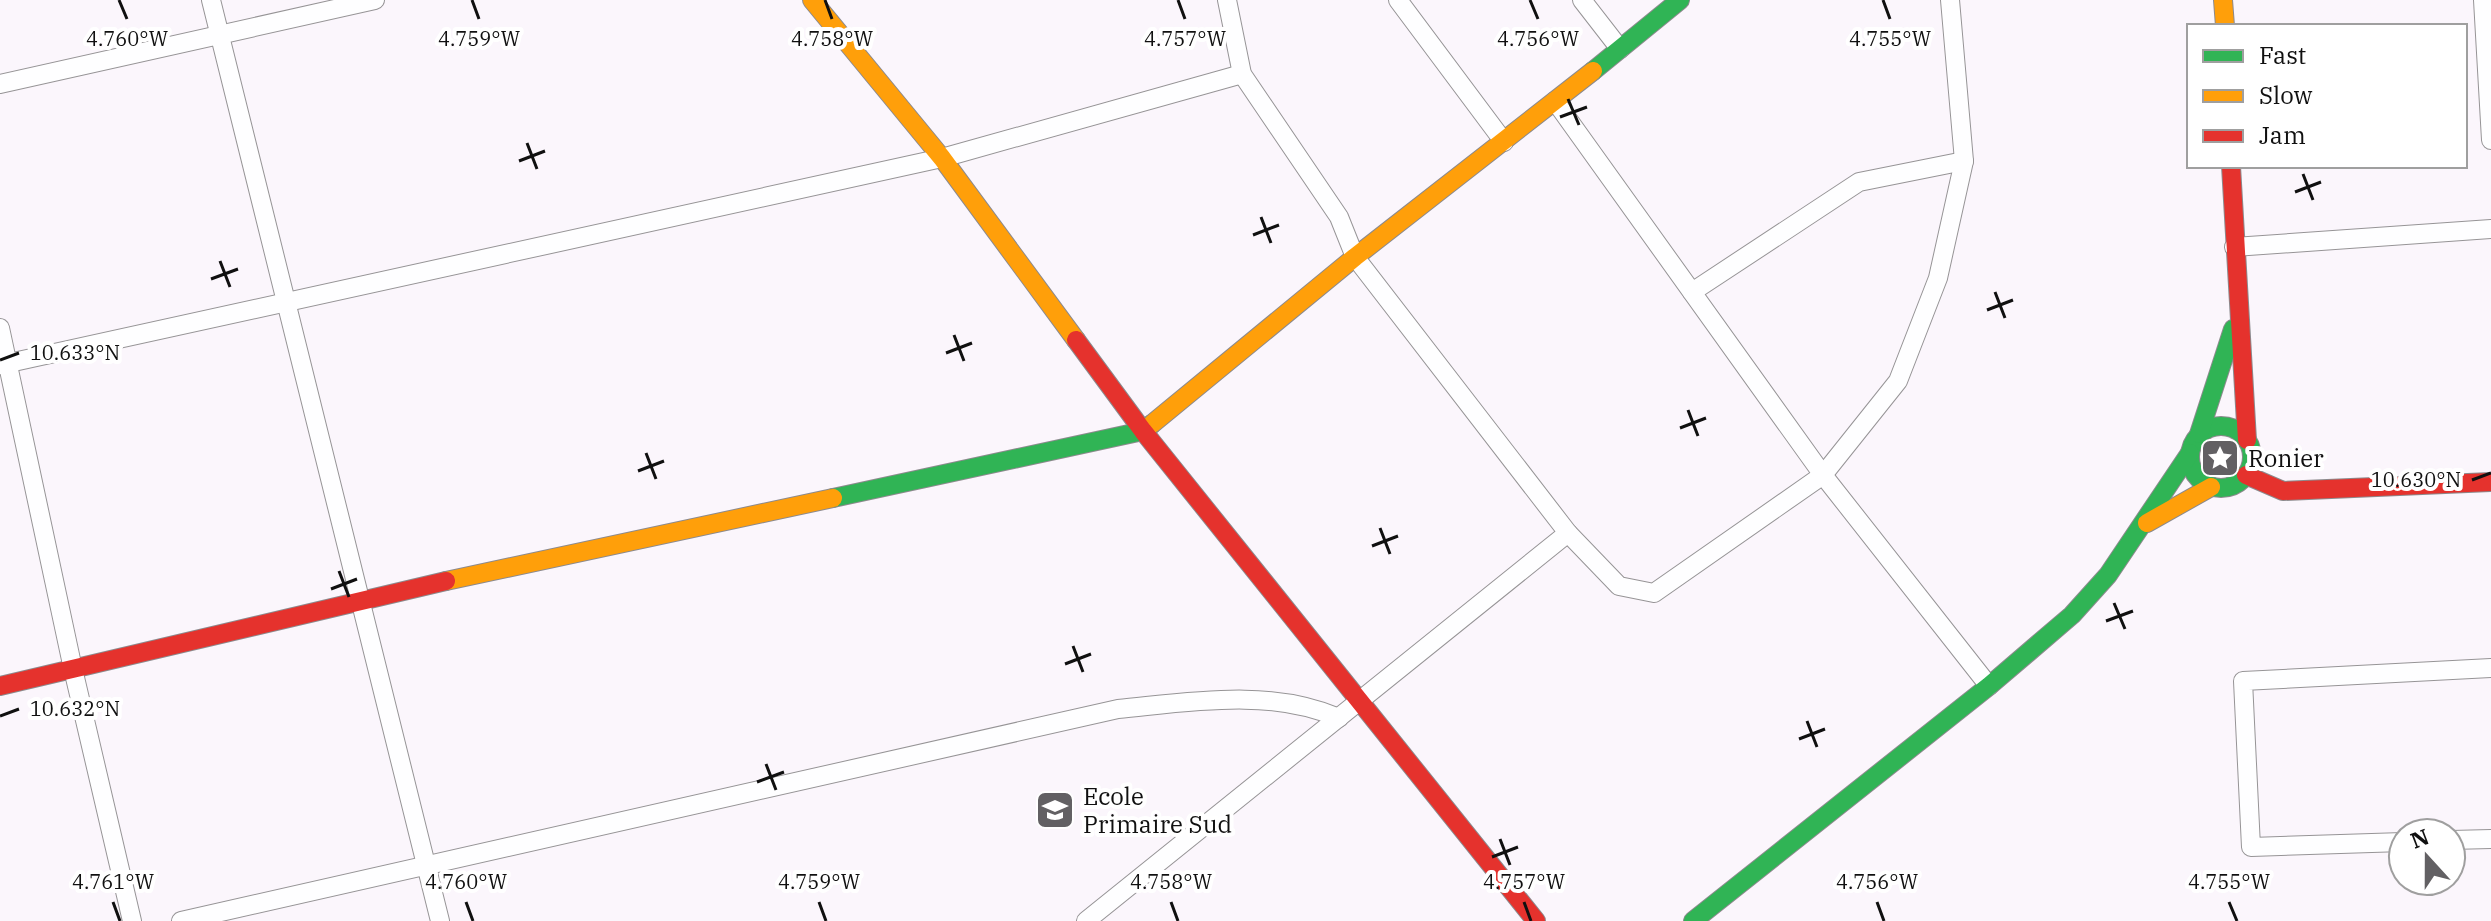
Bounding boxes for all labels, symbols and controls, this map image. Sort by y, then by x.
legend [2187,24,2467,168]
text: 4.760°W [86,25,168,52]
text: 4.759°W [438,25,520,52]
text: 4.758°W [791,25,873,52]
text: 4.757°W [1144,25,1226,52]
text: 4.756°W [1497,25,1579,52]
text: 4.755°W [1849,25,1931,52]
text: Fast [2259,39,2306,71]
text: Slow [2259,79,2313,111]
text: Jam [2259,119,2306,151]
text: 10.633°N [30,339,120,366]
place icon: Ronier [2199,437,2241,479]
place label: Ronier [2248,442,2324,474]
text: 10.630°N [2371,466,2461,493]
text: 10.632°N [30,695,120,722]
place label: Ecole Primaire Sud [1083,780,1232,840]
school or university icon: Ecole Primaire Sud [1034,789,1076,831]
north arrow [2387,817,2467,897]
text: N [2406,821,2433,855]
text: 4.761°W [72,868,154,895]
text: 4.760°W [425,868,507,895]
text: 4.759°W [778,868,860,895]
text: 4.758°W [1130,868,1212,895]
text: 4.757°W [1483,868,1565,895]
text: 4.756°W [1836,868,1918,895]
text: 4.755°W [2188,868,2270,895]

